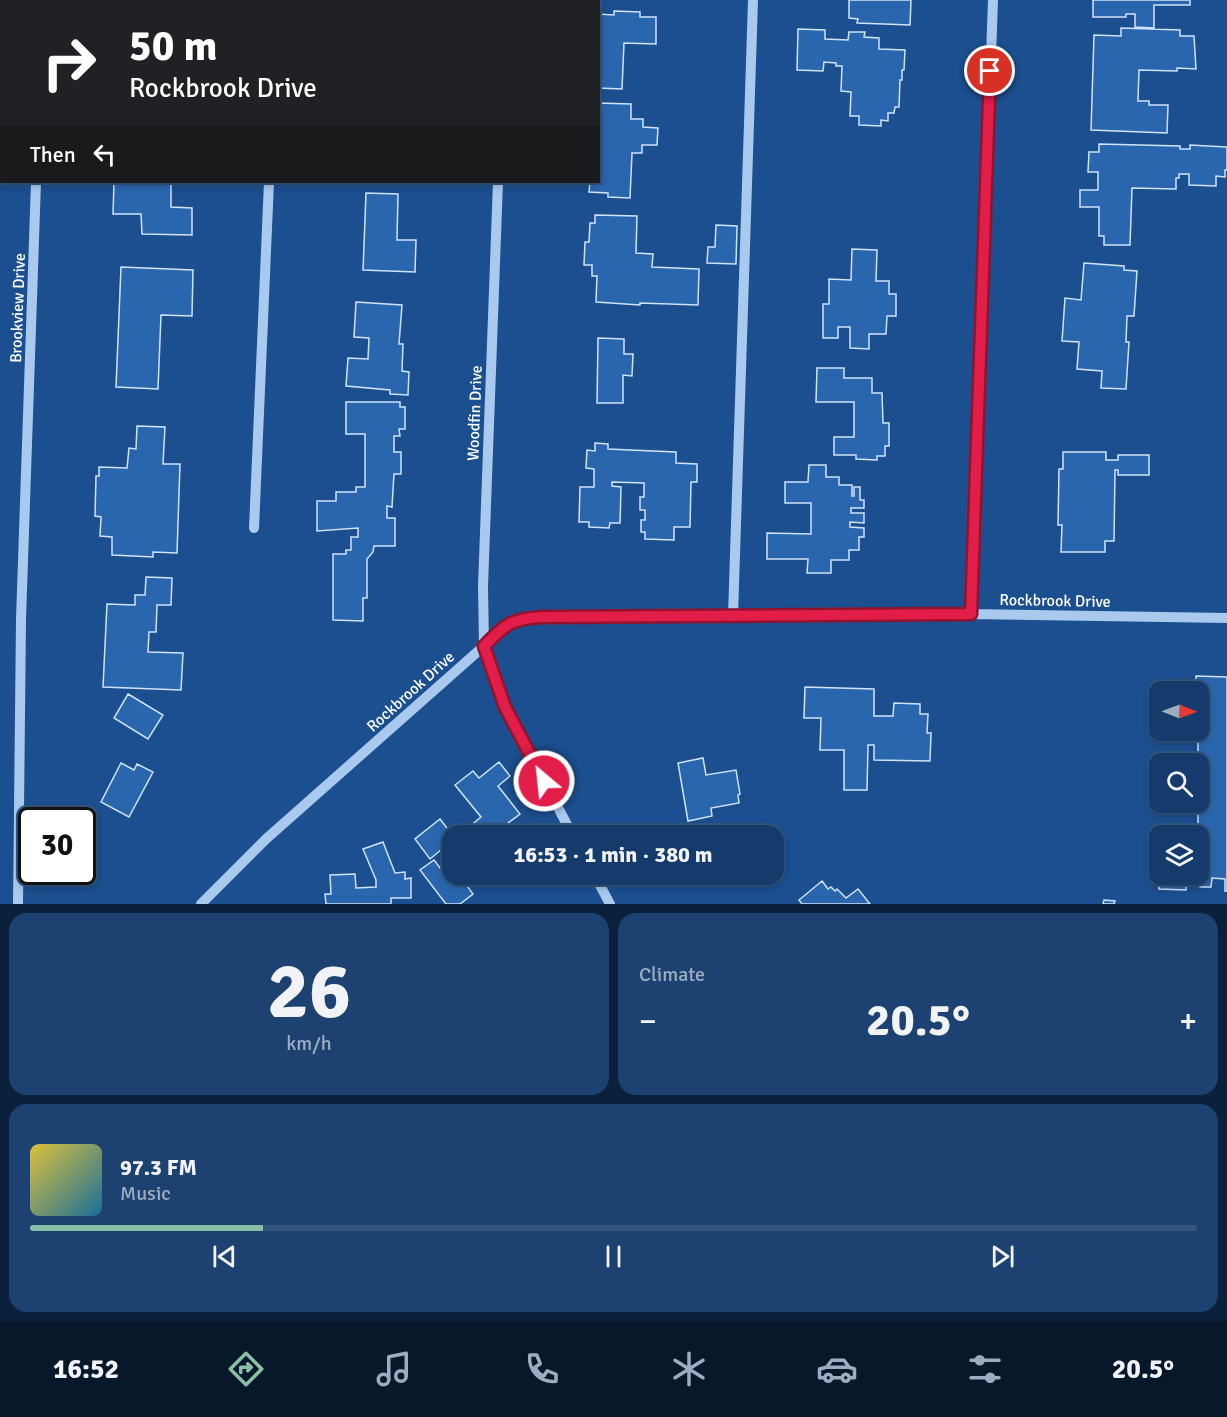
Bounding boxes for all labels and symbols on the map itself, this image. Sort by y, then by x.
pin [964,45,1015,96]
street label: Brookview Drive [6,253,30,363]
street label: Woodfin Drive [463,365,487,461]
street label: Rockbrook Drive [999,590,1111,612]
street label: Rockbrook Drive [363,647,459,736]
north arrow [1149,681,1209,741]
position arrow [512,749,576,813]
speed limit sign: 30 [18,807,96,885]

